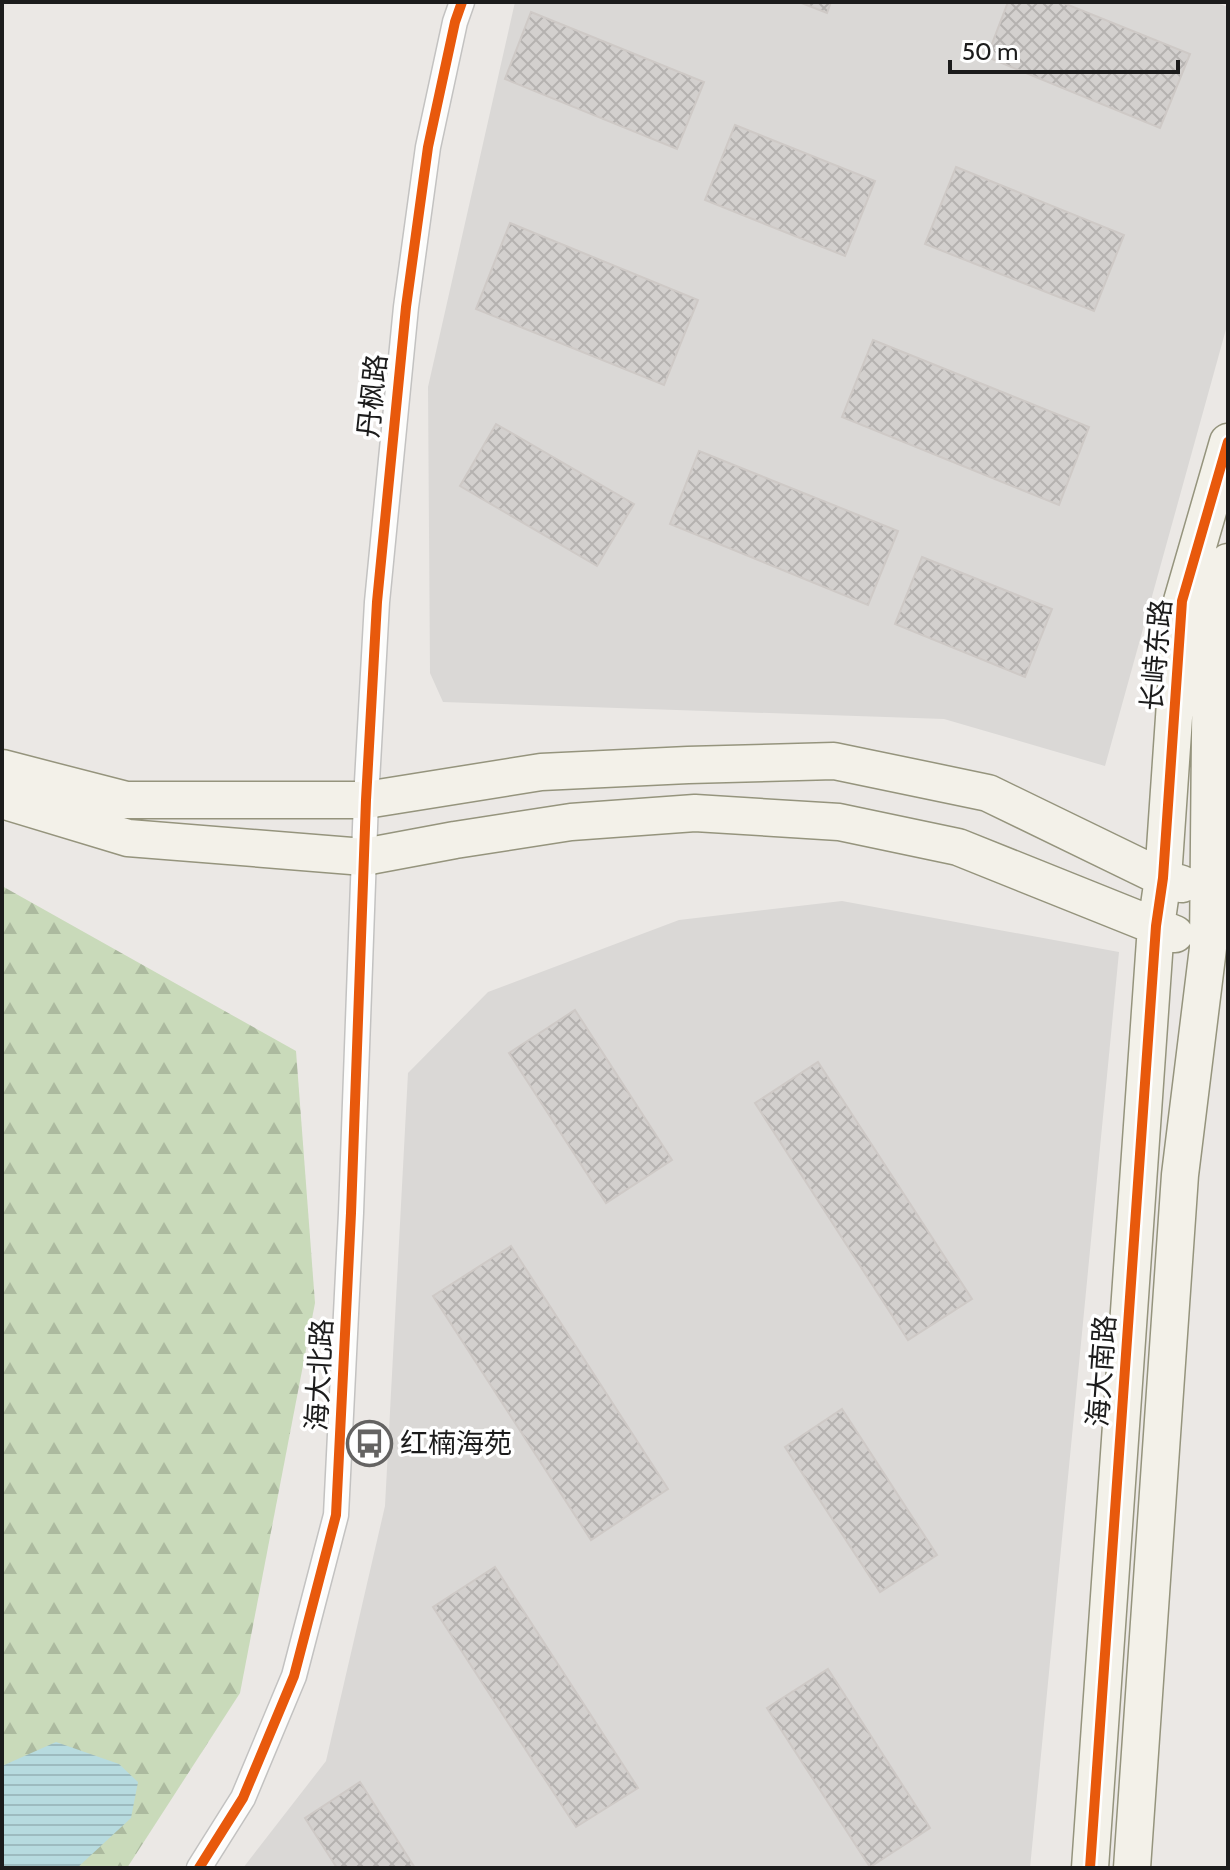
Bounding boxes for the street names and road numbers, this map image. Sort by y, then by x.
street label: 丹枫路 [351,352,393,440]
street label: 长峙东路 [1134,598,1178,712]
street label: 海大南路 [1080,1314,1122,1428]
street label: 海大北路 [299,1318,339,1432]

